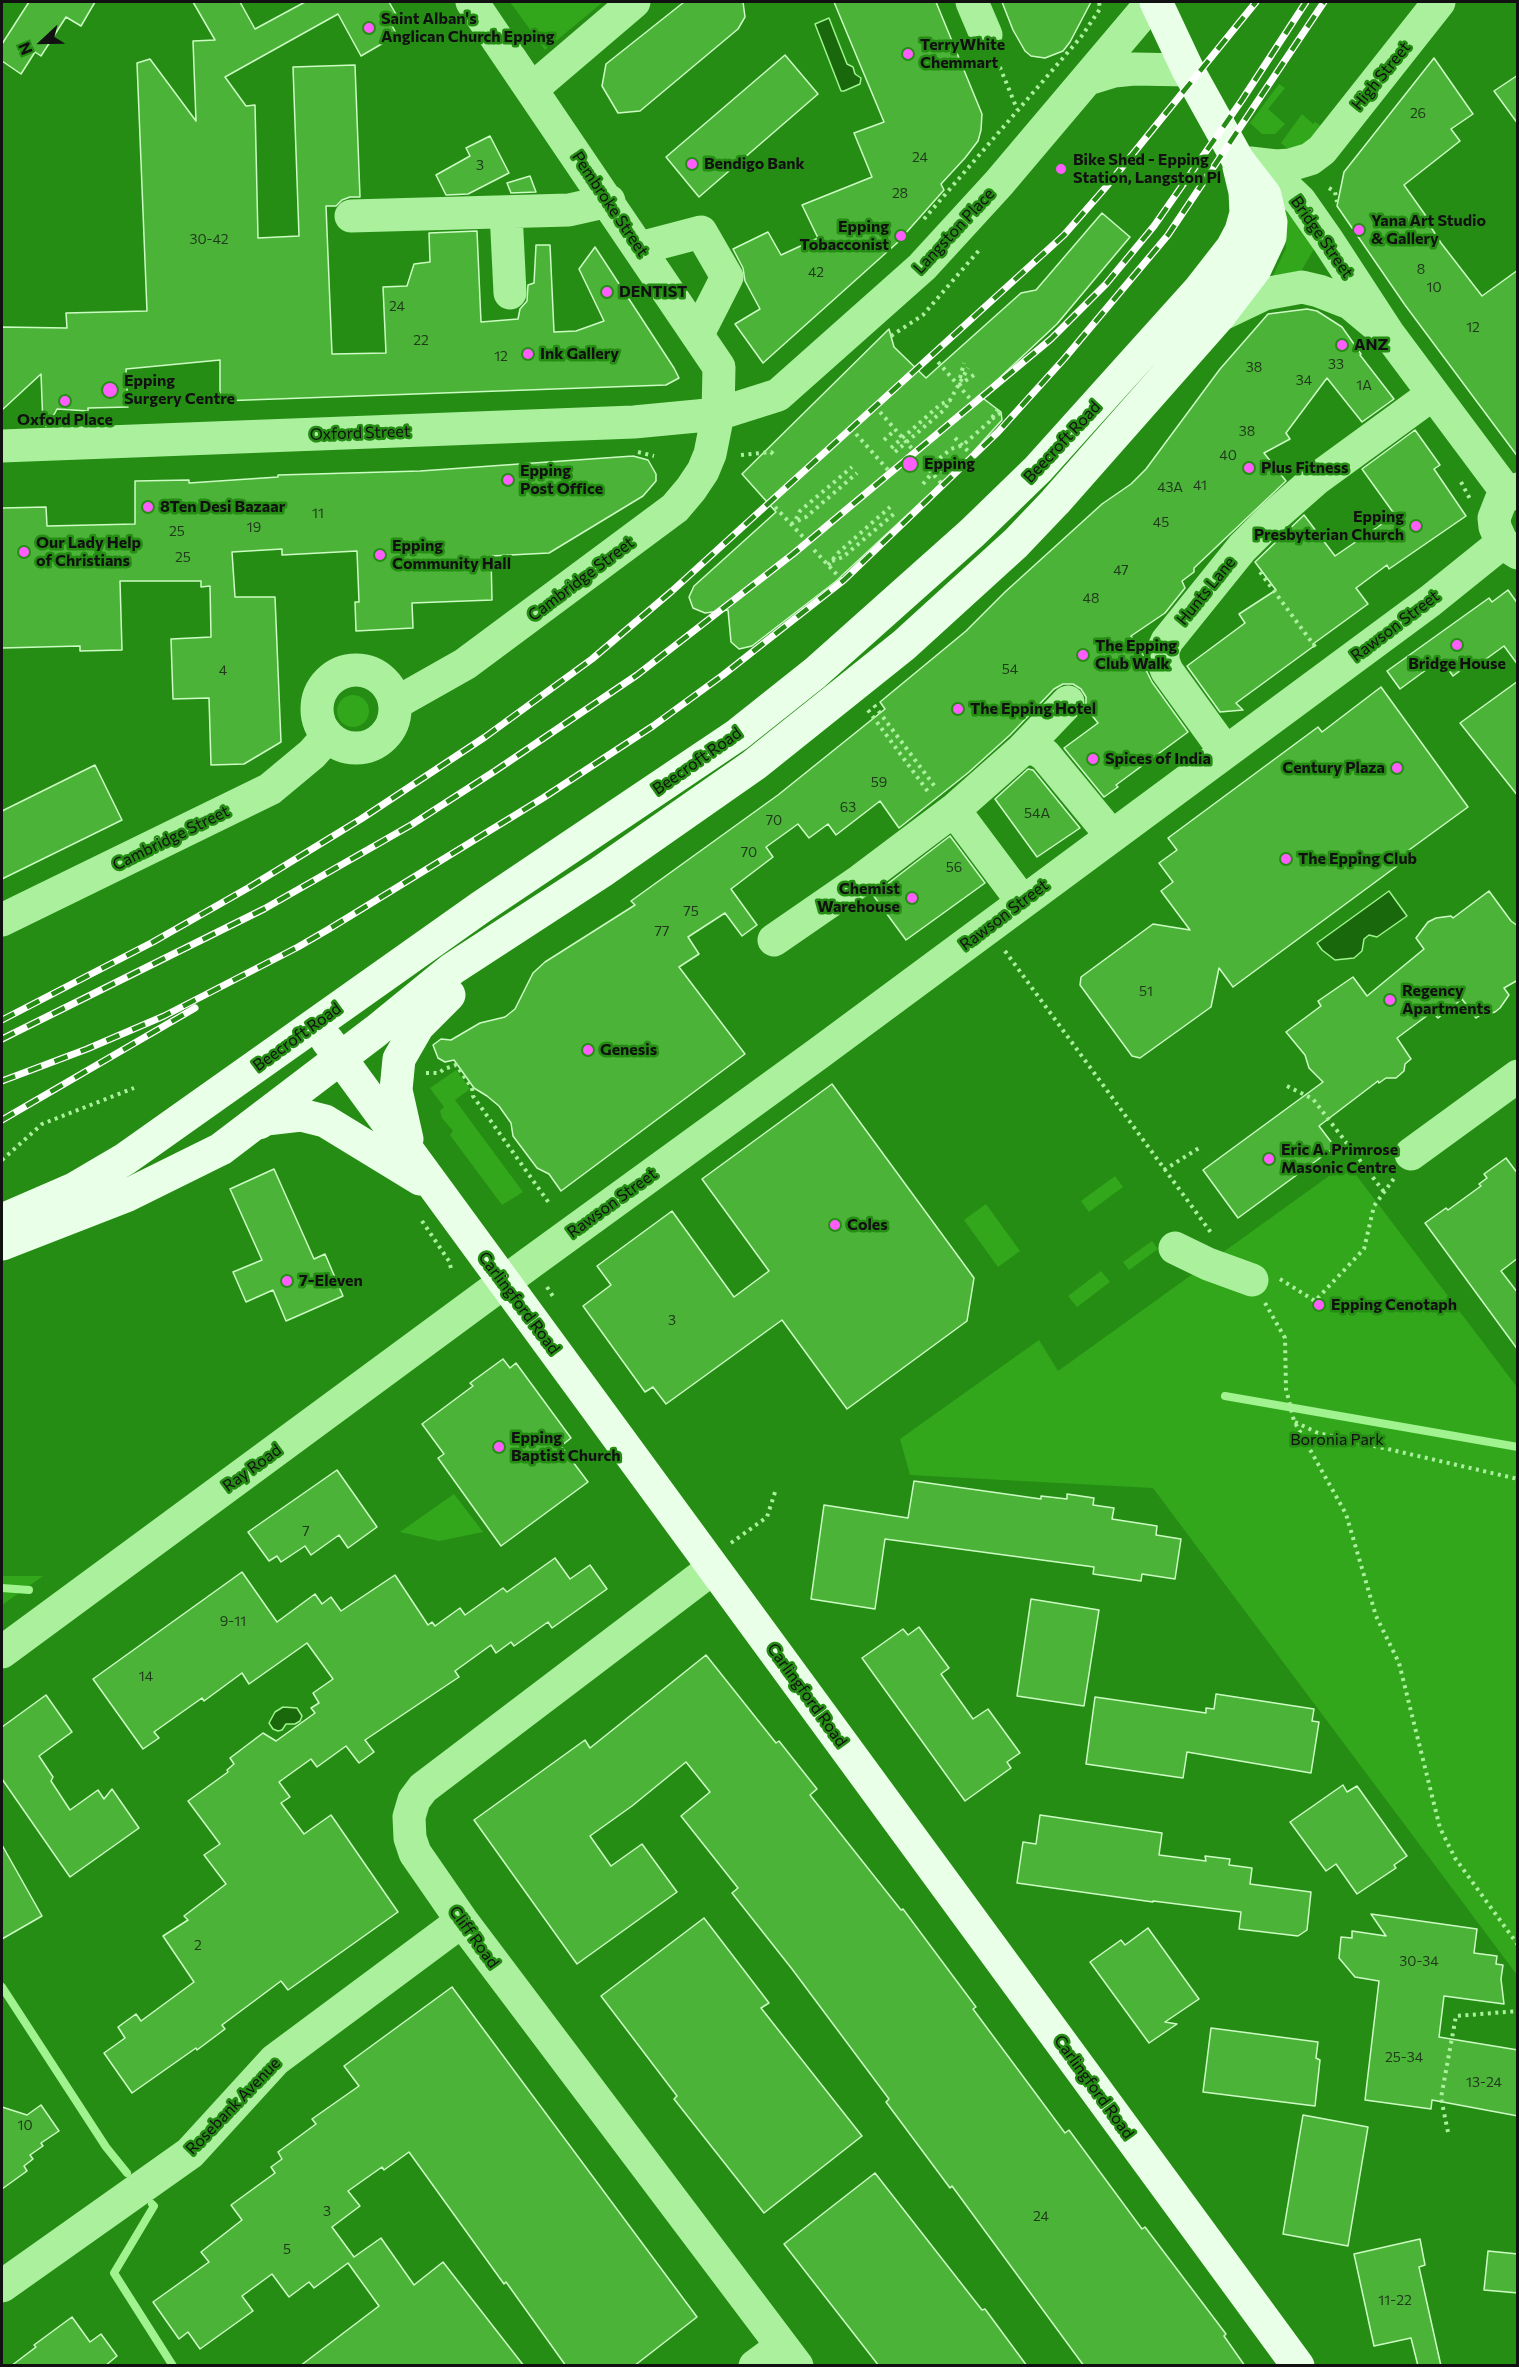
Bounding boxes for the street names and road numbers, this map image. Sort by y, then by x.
street label: High Street [1348,38,1414,114]
street label: Pembroke Street [568,148,652,260]
street label: Langston Place [910,184,998,278]
street label: Bridge Street [1287,192,1357,282]
street label: Beecroft Road [1020,397,1104,487]
street label: Oxford Street [309,422,411,444]
street label: Cambridge Street [524,533,638,625]
street label: Hunts Lane [1173,553,1239,629]
street label: Rawson Street [1347,586,1443,666]
street label: Beecroft Road [649,723,745,799]
street label: Cambridge Street [109,801,233,875]
street label: Rawson Street [956,875,1052,955]
street label: Beecroft Road [249,999,345,1075]
street label: Rawson Street [564,1164,660,1242]
street label: Carlingford Road [474,1248,564,1358]
street label: Ray Road [219,1440,285,1496]
street label: Carlingford Road [763,1640,851,1750]
street label: Cliff Road [445,1902,503,1972]
street label: Carlingford Road [1050,2032,1138,2142]
street label: Rosebank Avenue [182,2054,284,2158]

